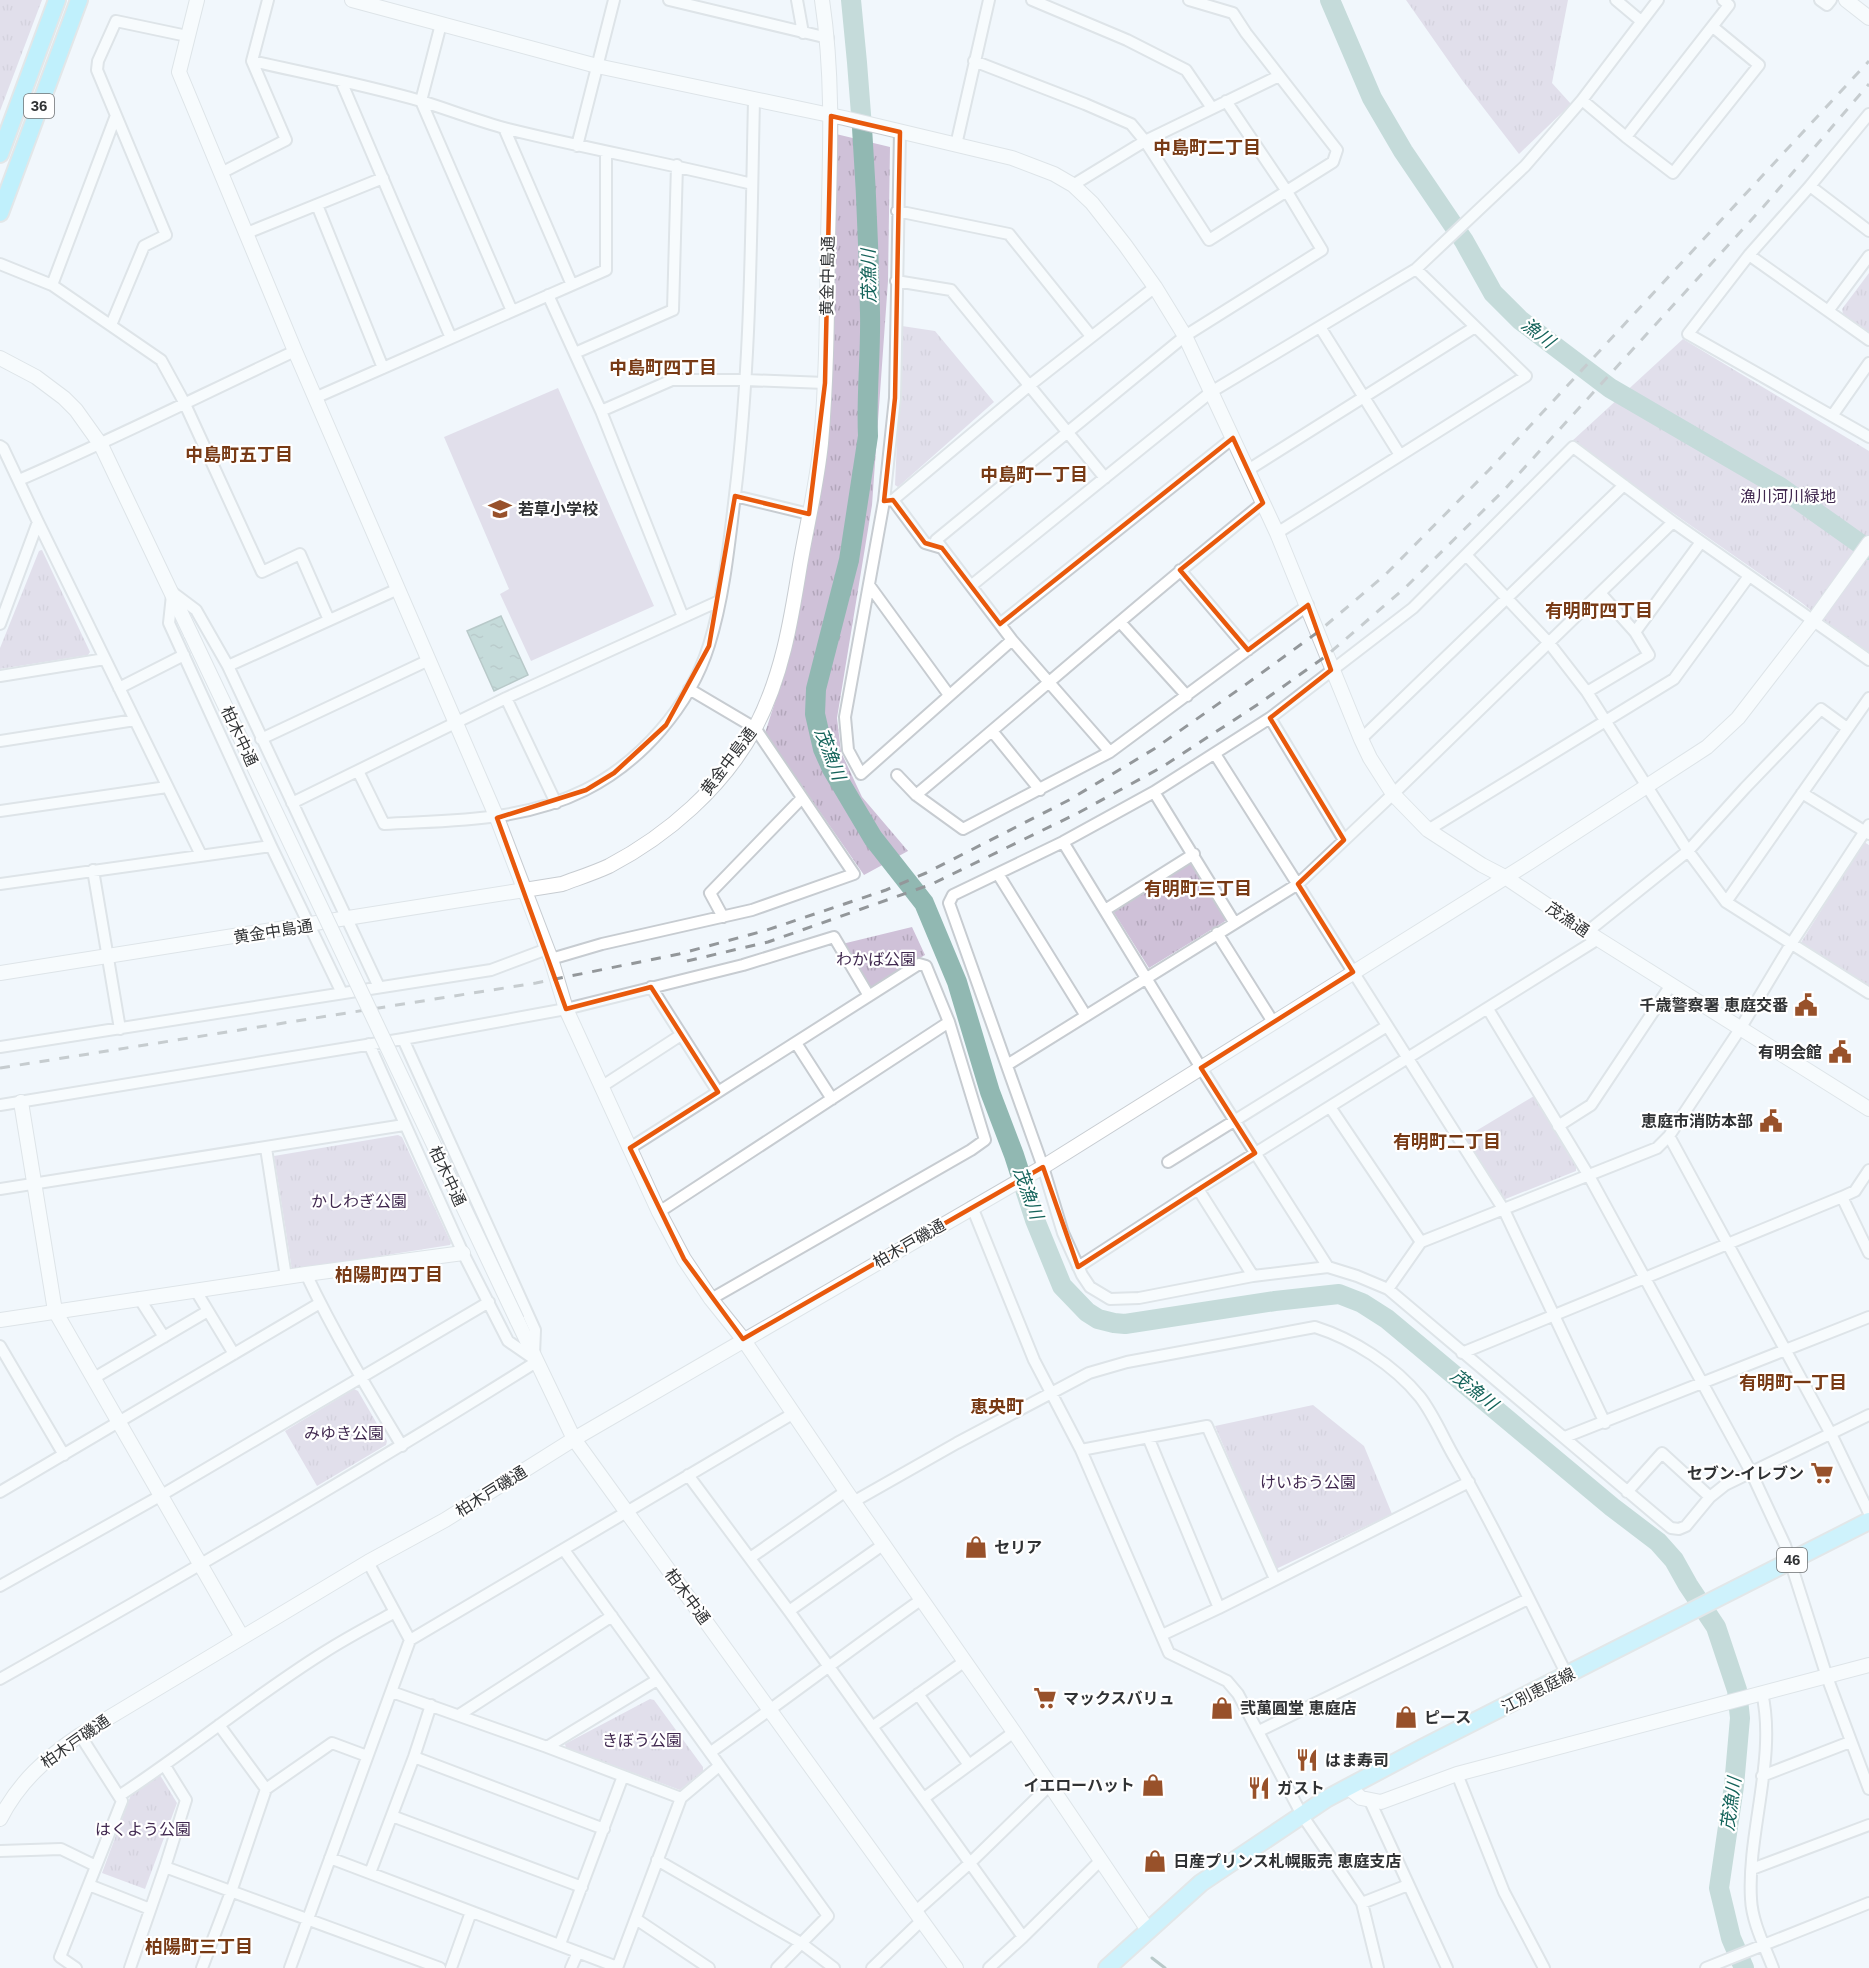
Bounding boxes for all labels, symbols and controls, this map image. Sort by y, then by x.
road number: 36 [24,94,54,118]
district label: 中島町二丁目 [1153,138,1261,158]
street label: 黄金中島通 [818,236,837,316]
water label: 茂漁川 [858,247,879,303]
water label: 漁川 [1518,314,1560,353]
district label: 中島町四丁目 [609,358,717,378]
district label: 中島町五丁目 [185,445,293,465]
district label: 中島町一丁目 [980,465,1088,485]
park label: 漁川河川緑地 [1740,488,1836,505]
school or university icon: 若草小学校 [487,496,513,522]
place label: 若草小学校 [518,501,598,518]
district label: 有明町四丁目 [1545,601,1653,621]
street label: 柏木中通 [218,704,261,769]
street label: 黄金中島通 [698,724,759,798]
water label: 茂漁川 [811,725,850,785]
district label: 有明町三丁目 [1144,879,1252,899]
street label: 茂漁通 [1543,899,1592,940]
street label: 黄金中島通 [232,917,314,946]
park label: わかば公園 [836,951,916,968]
public building icon: 千歳警察署 恵庭交番 [1793,992,1819,1018]
place label: 千歳警察署 恵庭交番 [1640,997,1788,1014]
public building icon: 有明会館 [1827,1039,1853,1065]
place label: 有明会館 [1758,1044,1822,1061]
public building icon: 恵庭市消防本部 [1758,1108,1784,1134]
place label: 恵庭市消防本部 [1641,1113,1753,1130]
district label: 有明町二丁目 [1393,1132,1501,1152]
street label: 柏木中通 [426,1144,469,1209]
water label: 茂漁川 [1009,1164,1047,1224]
park label: かしわぎ公園 [311,1193,407,1210]
street label: 柏木戸磯通 [870,1216,948,1271]
district label: 柏陽町四丁目 [335,1265,443,1285]
water label: 茂漁川 [1447,1365,1503,1416]
district label: 有明町一丁目 [1739,1373,1847,1393]
district label: 恵央町 [970,1397,1024,1417]
park label: みゆき公園 [304,1425,384,1442]
supermarket icon: セブン-イレブン [1809,1460,1835,1486]
street label: 柏木戸磯通 [453,1463,530,1520]
place label: セブン-イレブン [1687,1465,1804,1482]
park label: けいおう公園 [1260,1474,1356,1491]
shop icon: セリア [963,1534,989,1560]
place label: セリア [994,1539,1042,1556]
road number: 46 [1777,1548,1807,1572]
street label: 柏木中通 [662,1565,713,1627]
street label: 江別恵庭線 [1499,1665,1578,1716]
supermarket icon: マックスバリュ [1032,1685,1058,1711]
place label: マックスバリュ [1063,1690,1175,1707]
shop icon: 弐萬圓堂 恵庭店 [1209,1695,1235,1721]
place label: 弐萬圓堂 恵庭店 [1240,1700,1356,1717]
shop icon: ピース [1393,1704,1419,1730]
place label: ピース [1424,1709,1471,1726]
street label: 柏木戸磯通 [38,1711,113,1771]
park label: きぼう公園 [602,1732,682,1749]
restaurant icon: はま寿司 [1294,1747,1320,1773]
place label: はま寿司 [1325,1752,1389,1769]
shop icon: イエローハット [1140,1772,1166,1798]
water label: 茂漁川 [1717,1774,1745,1832]
restaurant icon: ガスト [1246,1775,1272,1801]
place label: イエローハット [1023,1777,1135,1794]
place label: ガスト [1277,1780,1325,1797]
park label: はくよう公園 [95,1821,191,1838]
shop icon: 日産プリンス札幌販売 恵庭支店 [1142,1848,1168,1874]
place label: 日産プリンス札幌販売 恵庭支店 [1173,1853,1401,1870]
district label: 柏陽町三丁目 [145,1937,253,1957]

